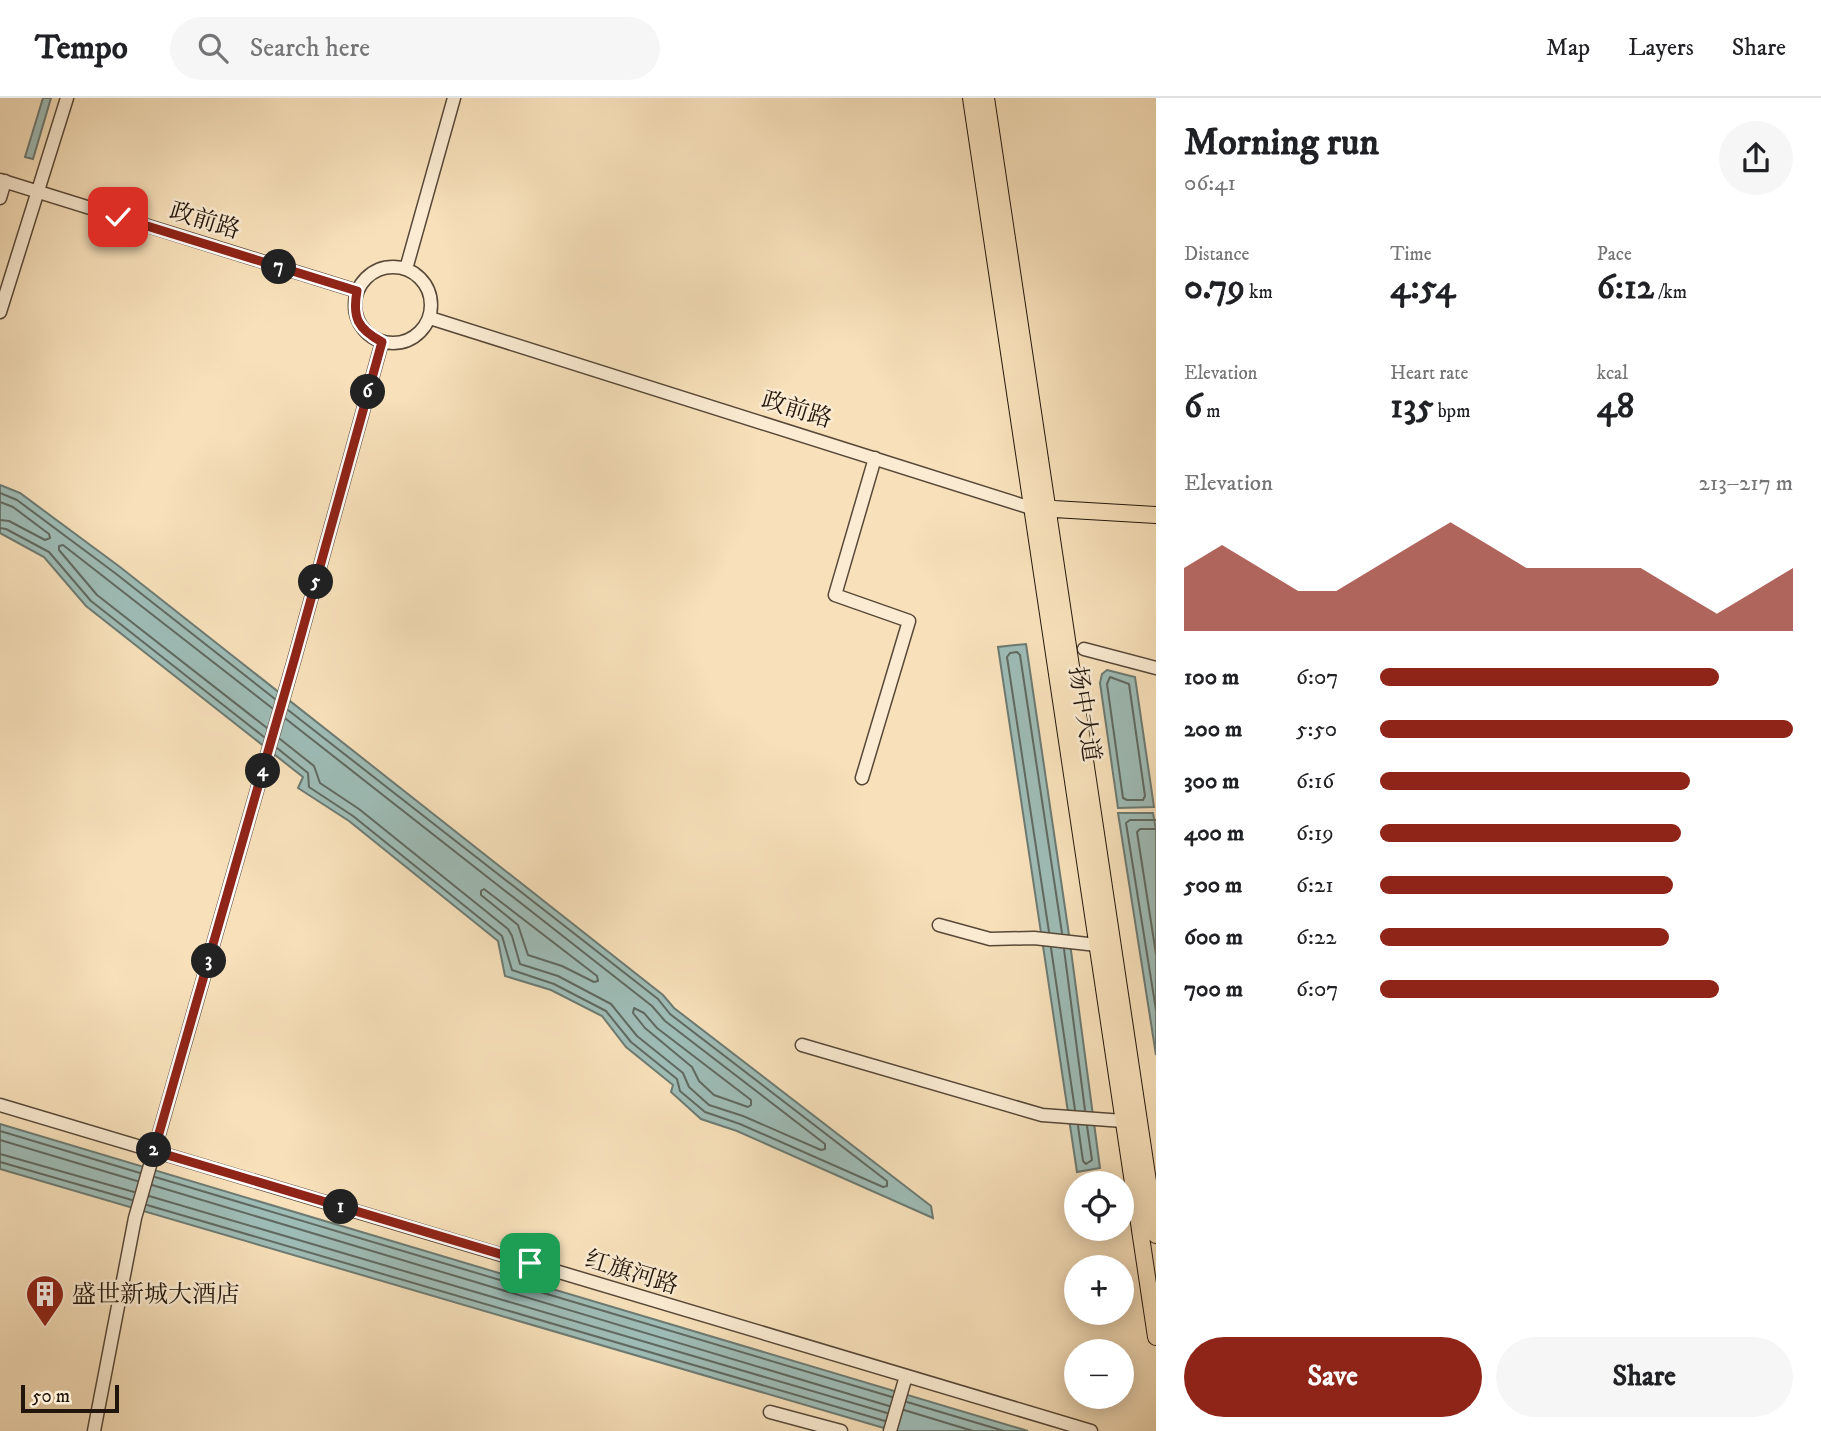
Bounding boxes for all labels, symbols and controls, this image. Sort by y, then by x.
search box [170,17,660,80]
text: Tempo [35,28,128,69]
icon: search [194,29,232,67]
text: Search here [250,32,370,65]
text: Map [1546,33,1590,63]
text: Layers [1628,33,1694,63]
text: Share [1732,33,1786,63]
text: Morning run [1184,119,1379,167]
button: share [1719,121,1793,195]
text: 06:41 [1184,169,1236,198]
pin [88,187,148,247]
street label: 政前路 [166,196,244,246]
icon: check [99,198,137,236]
text: Distance [1184,243,1249,266]
text: Time [1390,243,1432,266]
text: Pace [1597,243,1632,266]
pin: 7 [262,250,296,284]
text: 7 [273,255,284,278]
text: 0.79 [1184,266,1245,310]
text: 4:54 [1390,266,1455,310]
text: 6:12 [1597,266,1654,310]
text: km [1245,281,1273,304]
text: /km [1654,281,1687,304]
text: Elevation [1184,362,1258,385]
text: Heart rate [1390,362,1468,385]
text: kcal [1597,362,1628,385]
pin: 6 [350,374,386,410]
text: 6 [363,380,372,403]
street label: 政前路 [758,385,836,435]
text: 6 [1184,385,1202,429]
text: 135 [1390,385,1434,429]
text: 48 [1597,385,1634,429]
text: m [1202,400,1221,423]
text: bpm [1434,400,1470,423]
text: Elevation [1184,469,1273,498]
text: 213–217 m [1698,469,1793,498]
pin: 5 [298,564,334,600]
text: 5 [311,570,320,593]
text: 100 m [1184,663,1239,692]
text: 6:07 [1296,663,1338,692]
street label: 扬中大道 [1062,664,1106,764]
text: 200 m [1184,715,1242,744]
text: 5:50 [1296,715,1337,744]
pin: 4 [246,754,280,788]
text: 4 [257,759,268,782]
text: 300 m [1184,767,1240,796]
text: 6:16 [1296,767,1334,796]
text: 400 m [1184,819,1244,848]
text: 6:19 [1296,819,1334,848]
text: 500 m [1184,871,1242,900]
text: 6:21 [1296,871,1334,900]
text: 600 m [1184,923,1243,952]
text: 6:22 [1296,923,1337,952]
pin: 3 [192,944,227,978]
text: 3 [205,949,212,972]
text: 700 m [1184,975,1243,1004]
text: 6:07 [1296,975,1338,1004]
pin: 2 [136,1132,172,1168]
text: 2 [149,1138,158,1161]
map controls [1064,1171,1134,1409]
button: locate [1064,1171,1134,1241]
pin: 1 [324,1190,358,1224]
text: 1 [337,1195,344,1218]
pin [500,1233,560,1293]
icon: arrive [511,1244,549,1282]
street label: 红旗河路 [581,1245,682,1301]
button: + [1064,1255,1134,1325]
building icon: 盛世新城大酒店 [24,1273,66,1328]
place label: 盛世新城大酒店 [72,1280,240,1310]
button: Save [1184,1337,1482,1417]
button: Share [1496,1337,1793,1417]
button: − [1064,1339,1134,1409]
scale bar [21,1382,119,1414]
text: 50 m [32,1385,70,1408]

